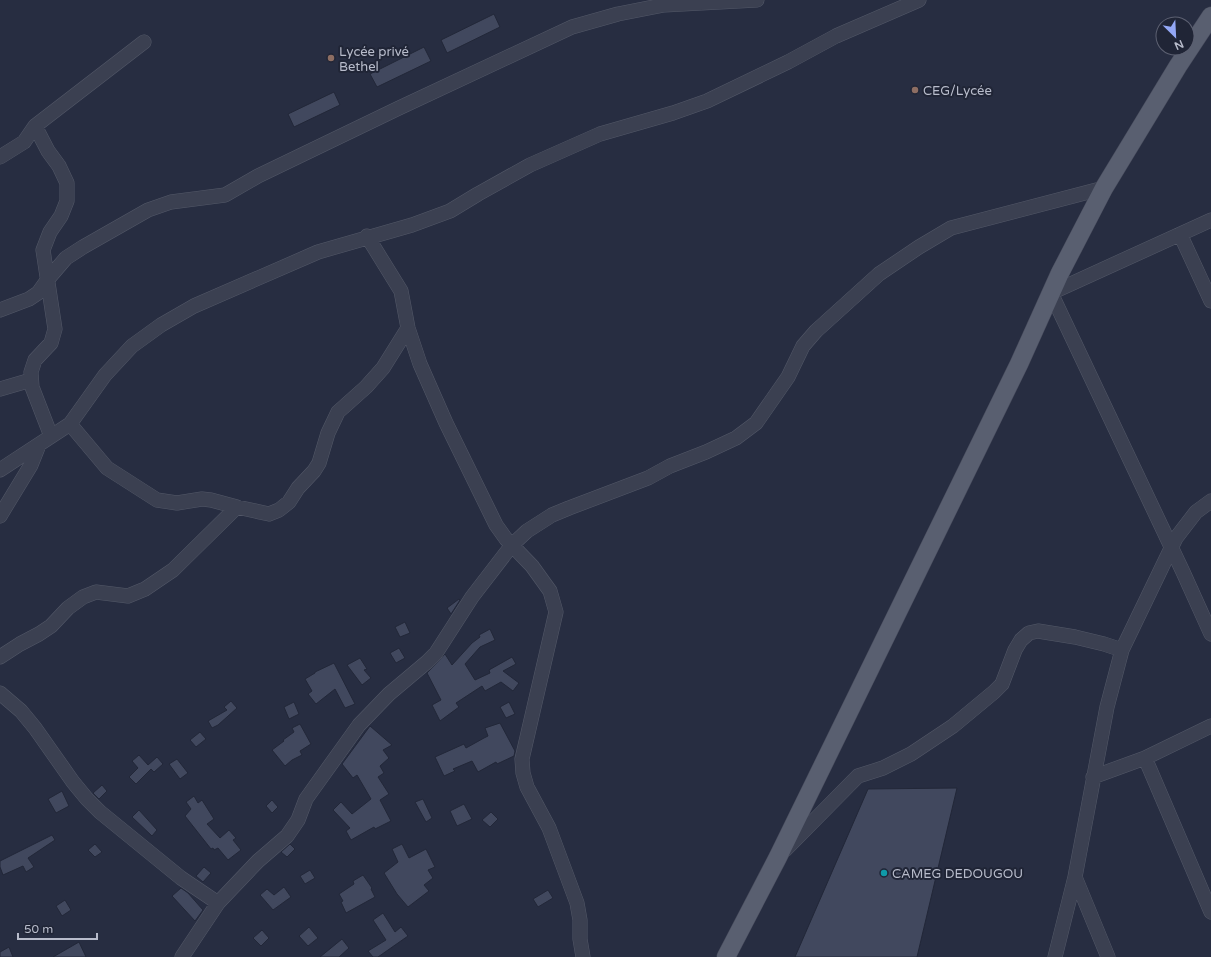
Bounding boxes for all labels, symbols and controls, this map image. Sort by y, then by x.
north arrow [1155,16,1195,56]
text: N [1172,37,1186,52]
place label: Lycée privé Bethel [339,44,409,75]
marker: Lycée privé Bethel [326,53,336,63]
place label: CEG/Lycée [923,83,992,99]
marker: CEG/Lycée [910,85,920,95]
place label: CAMEG DEDOUGOU [892,866,1023,882]
marker: CAMEG DEDOUGOU [879,868,889,878]
scale bar [18,915,97,941]
text: 50 m [24,922,53,936]

